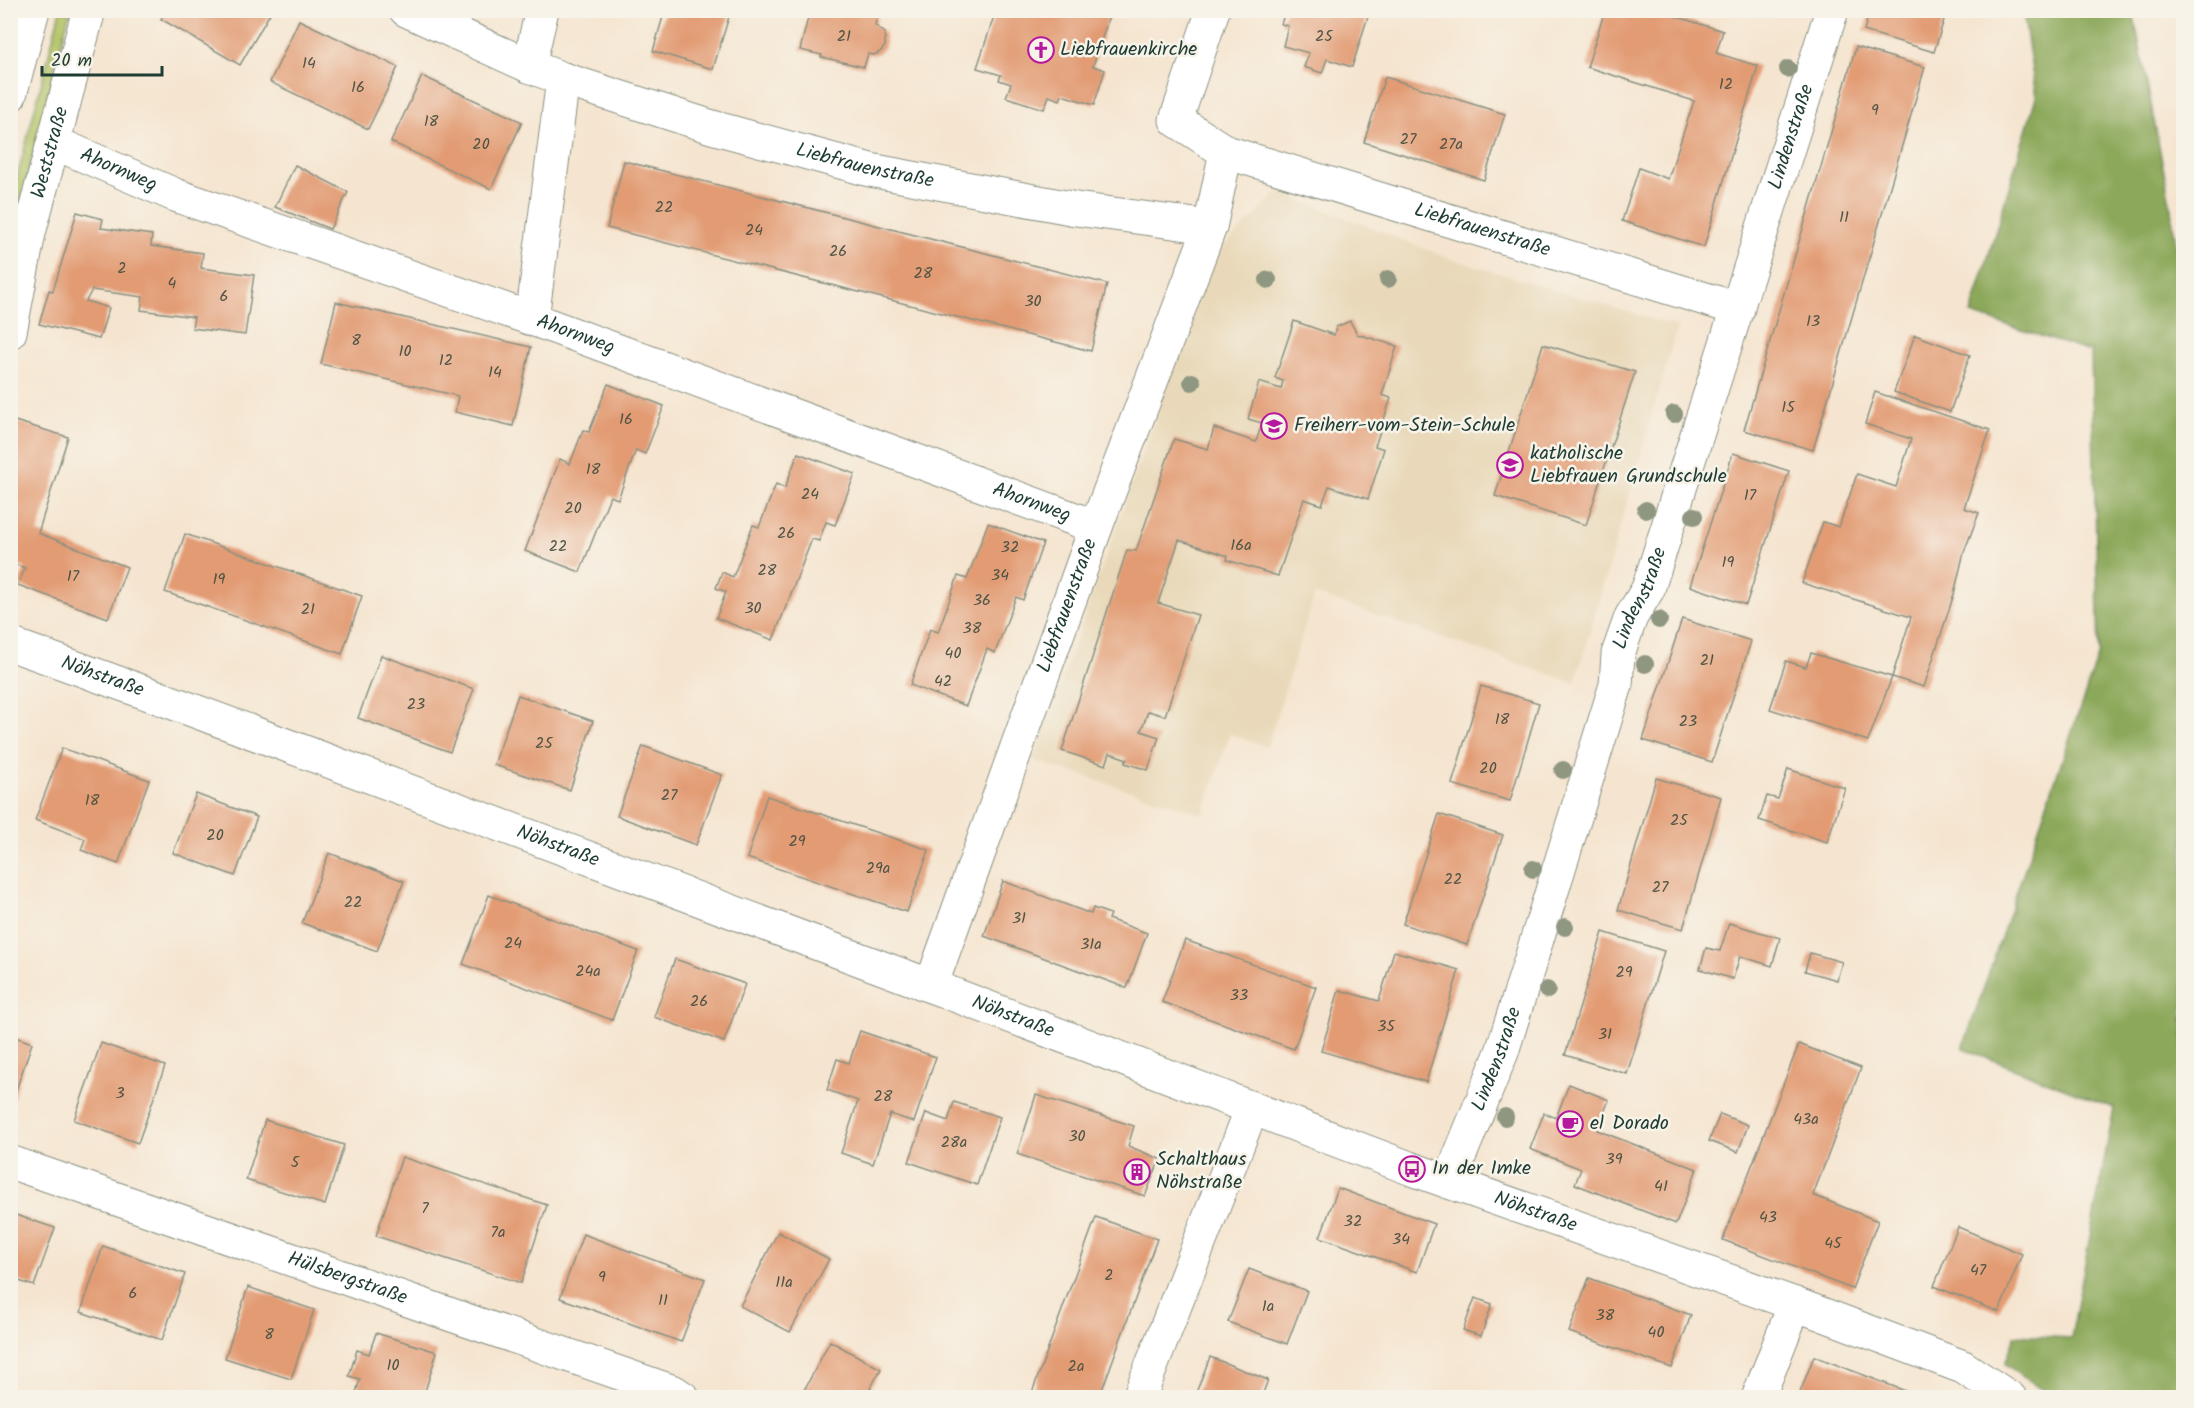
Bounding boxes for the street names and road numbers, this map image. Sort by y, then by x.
street label: Lindenstraße [1760,80,1823,194]
street label: Weststraße [23,103,78,202]
street label: Liebfrauenstraße [792,135,937,198]
street label: Ahornweg [75,140,162,201]
street label: Liebfrauenstraße [1410,195,1554,267]
street label: Ahornweg [532,306,619,364]
street label: Ahornweg [988,474,1075,532]
street label: Liebfrauenstraße [1029,534,1107,678]
street label: Lindenstraße [1605,543,1676,654]
street label: Nöhstraße [56,647,148,707]
street label: Nöhstraße [512,816,604,877]
street label: Nöhstraße [967,987,1059,1047]
street label: Lindenstraße [1463,1003,1531,1116]
street label: Nöhstraße [1489,1183,1581,1242]
street label: Hülsbergstraße [283,1243,412,1314]

